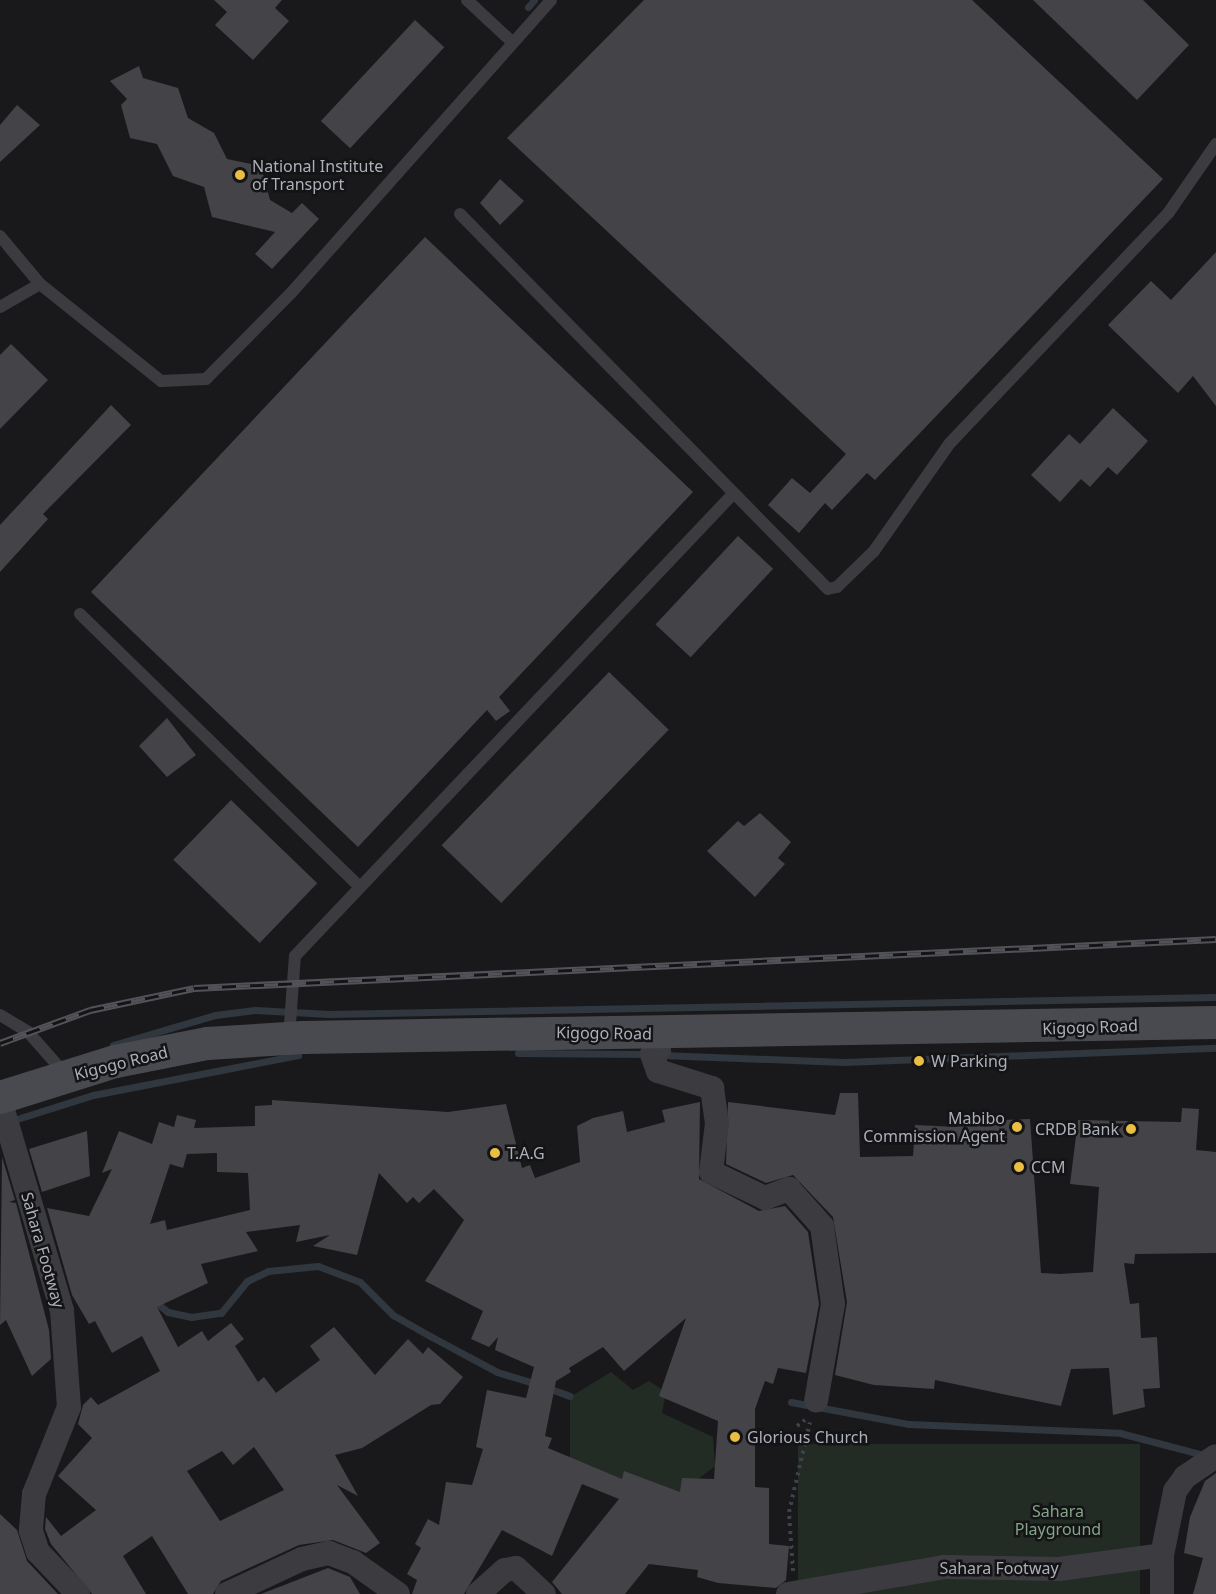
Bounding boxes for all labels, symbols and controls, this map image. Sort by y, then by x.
place label: National Institute of Transport [252,156,383,194]
marker: National Institute of Transport [233,168,247,182]
street label: Kigogo Road [1042,1016,1138,1038]
street label: Kigogo Road [556,1023,652,1043]
street label: Kigogo Road [72,1042,170,1084]
place label: W Parking [931,1051,1008,1071]
marker: W Parking [912,1054,926,1068]
place label: Mabibo Commission Agent [863,1108,1005,1146]
place label: CRDB Bank [1035,1119,1119,1139]
marker: Mabibo Commission Agent [1010,1120,1024,1134]
marker: CRDB Bank [1124,1122,1138,1136]
place label: T.A.G [507,1143,545,1163]
marker: T.A.G [488,1146,502,1160]
place label: CCM [1031,1157,1065,1177]
marker: CCM [1012,1160,1026,1174]
street label: Sahara Footway [17,1190,69,1310]
place label: Glorious Church [747,1427,868,1447]
marker: Glorious Church [728,1430,742,1444]
park label: Sahara Playground [1015,1501,1101,1539]
street label: Sahara Footway [939,1558,1059,1578]

